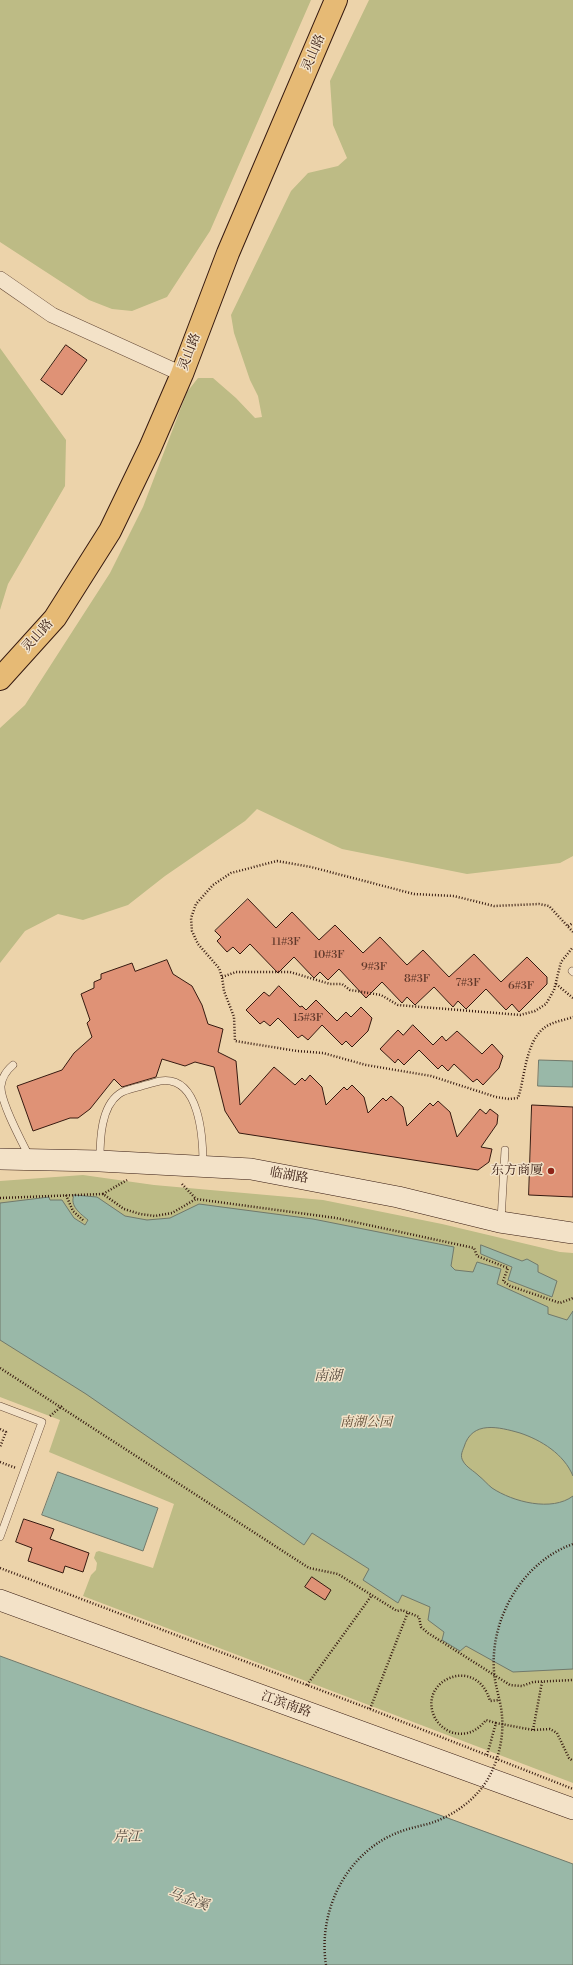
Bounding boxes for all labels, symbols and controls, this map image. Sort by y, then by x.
street label: 灵山路 [299,32,329,74]
street label: 灵山路 [176,331,204,373]
street label: 灵山路 [19,616,57,656]
house number: 11#3F [271,935,301,949]
house number: 10#3F [314,948,344,962]
house number: 9#3F [361,960,387,974]
house number: 8#3F [404,972,430,986]
house number: 7#3F [456,976,480,990]
house number: 6#3F [508,979,534,993]
house number: 15#3F [293,1011,323,1025]
place label: 东方商厦 [491,1163,543,1179]
street label: 临湖路 [268,1165,310,1187]
marker: 东方商厦 [546,1166,556,1176]
water label: 南湖 [314,1369,342,1385]
park label: 南湖公园 [340,1415,392,1431]
street label: 江滨南路 [259,1689,313,1721]
water label: 芹江 [113,1830,141,1846]
water label: 马金溪 [165,1885,211,1915]

